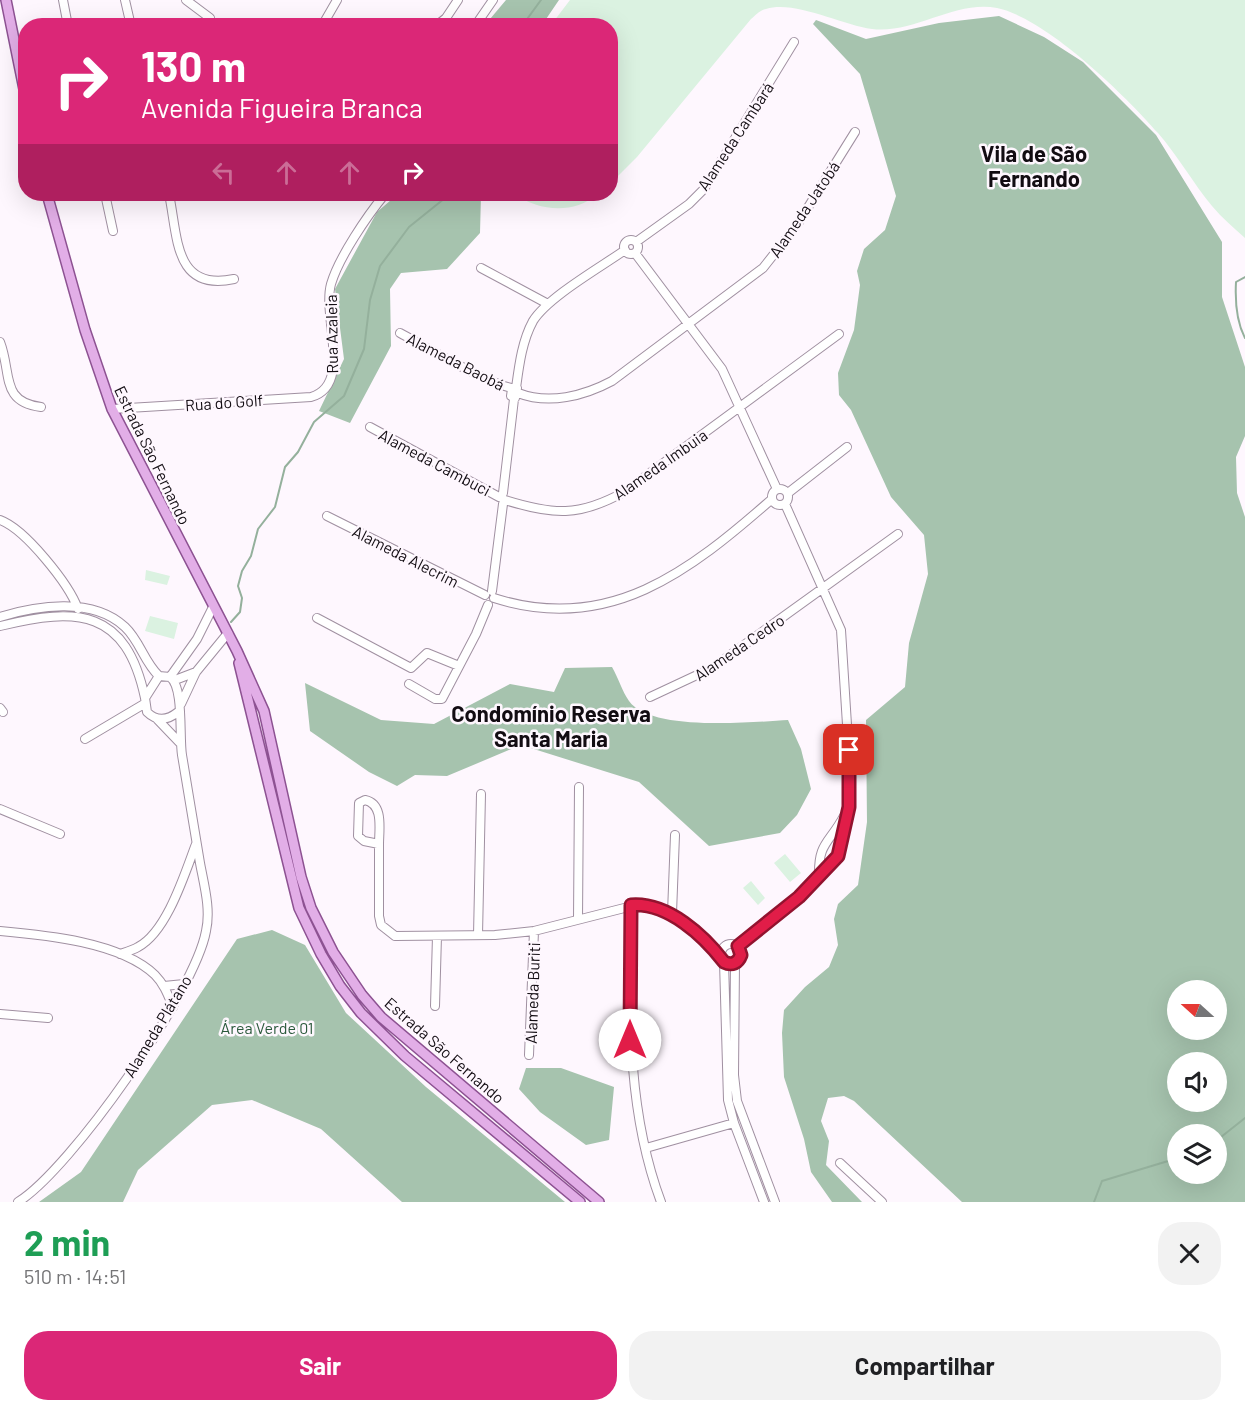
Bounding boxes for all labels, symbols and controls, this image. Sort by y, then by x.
text: 130 m [141,40,246,90]
icon: right [42,42,120,120]
street label: Alameda Cambará [693,78,777,194]
text: Avenida Figueira Branca [141,91,423,123]
district label: Vila de São Fernando [981,140,1087,191]
icon: left [207,156,240,189]
icon: ahead [270,156,303,189]
icon: ahead [333,156,366,189]
icon: right [396,156,429,189]
street label: Alameda Jatobá [765,157,843,261]
street label: Rua Azaleia [321,294,341,374]
street label: Alameda Baobá [404,328,508,394]
street label: Estrada São Fernando [111,382,195,528]
street label: Rua do Golf [184,390,264,414]
street label: Alameda Cambuci [376,424,494,500]
street label: Alameda Imbuia [609,425,711,503]
street label: Alameda Alecrim [350,521,462,591]
street label: Alameda Cedro [690,610,788,684]
district label: Condomínio Reserva Santa Maria [451,700,651,751]
pin [823,724,874,775]
icon: arrive [832,733,865,766]
street label: Alameda Buriti [521,942,543,1044]
street label: Alameda Plátano [119,971,195,1081]
north arrow [1167,980,1227,1040]
map controls [1167,980,1227,1184]
street label: Estrada São Fernando [381,993,509,1107]
position arrow [598,1008,662,1072]
park label: Área Verde 01 [221,1018,313,1037]
button: sound [1167,1052,1227,1112]
button: layers [1167,1124,1227,1184]
text: 2 min [24,1220,110,1263]
button: close [1158,1222,1221,1285]
text: 510 m · 14:51 [24,1264,126,1288]
button: Sair [24,1331,617,1400]
button: Compartilhar [629,1331,1221,1400]

